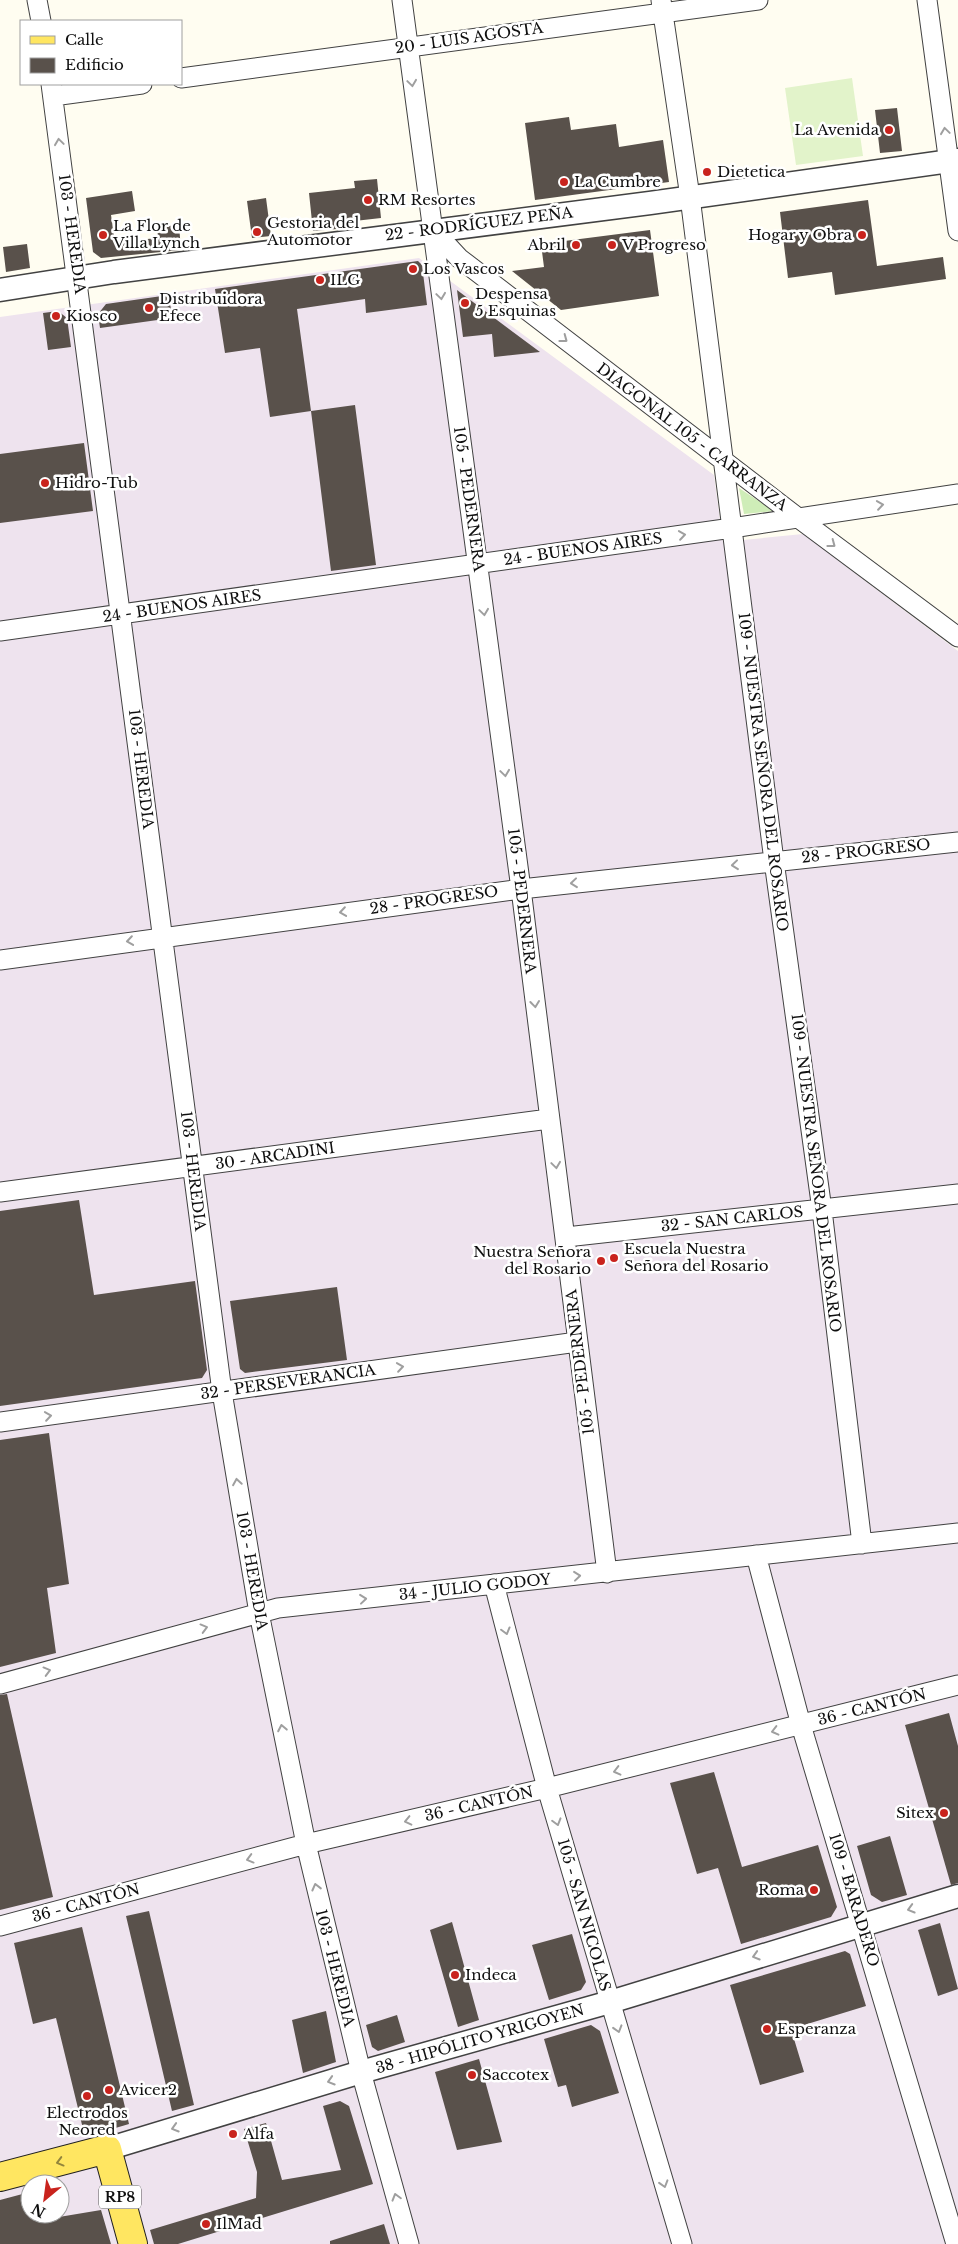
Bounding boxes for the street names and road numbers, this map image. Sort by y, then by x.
street label: 20 - LUIS AGOSTA [394,18,545,57]
street label: 103 - HEREDIA [55,173,90,295]
street label: 22 - RODRÍGUEZ PEÑA [384,202,574,244]
street label: DIAGONAL 105 - CARRANZA [593,359,792,515]
street label: 105 - PEDERNERA [450,425,489,573]
street label: 24 - BUENOS AIRES [502,528,663,569]
street label: 24 - BUENOS AIRES [101,585,262,626]
street label: 109 - NUESTRA SEÑORA DEL ROSARIO [734,611,792,932]
street label: 103 - HEREDIA [125,708,158,830]
street label: 105 - PEDERNERA [504,827,541,975]
street label: 28 - PROGRESO [801,834,931,867]
street label: 28 - PROGRESO [368,881,499,918]
street label: 109 - NUESTRA SEÑORA DEL ROSARIO [787,1012,845,1333]
street label: 103 - HEREDIA [177,1110,210,1232]
street label: 30 - ARCADINI [214,1138,336,1173]
street label: 32 - SAN CARLOS [660,1202,804,1235]
street label: 105 - PEDERNERA [561,1288,598,1436]
street label: 32 - PERSEVERANCIA [199,1360,377,1403]
street label: 103 - HEREDIA [233,1510,272,1632]
street label: 34 - JULIO GODOY [398,1569,553,1604]
street label: 36 - CANTÓN [816,1684,928,1729]
street label: 36 - CANTÓN [423,1782,535,1825]
street label: 109 - BARADERO [825,1831,884,1969]
street label: 105 - SAN NICOLAS [554,1836,615,1993]
street label: 36 - CANTÓN [30,1879,142,1926]
street label: 103 - HEREDIA [312,1907,359,2029]
street label: 38 - HIPÓLITO YRIGOYEN [373,2000,586,2077]
road number: RP8 [99,2186,141,2208]

